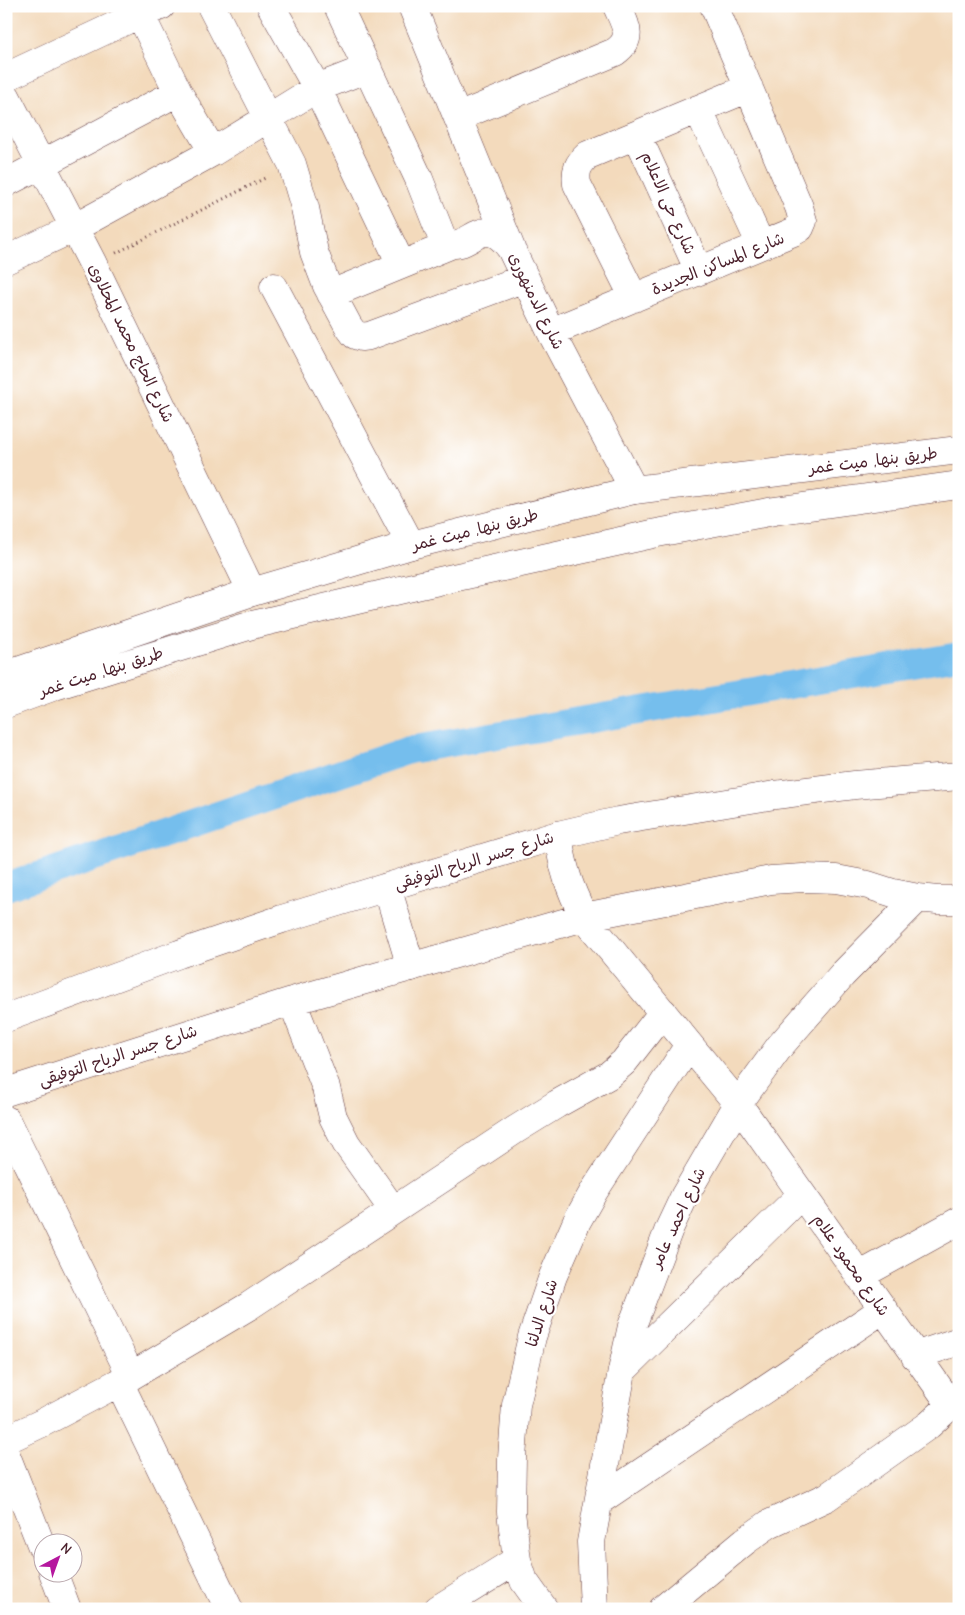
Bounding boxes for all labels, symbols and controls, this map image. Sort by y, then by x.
street label: شارع حى الاعلام [635,149,699,258]
street label: شارع المساكن الجديدة [649,229,788,301]
street label: شارع الدمنهورى [503,250,567,353]
street label: شارع الحاج محمد المحلاوى [83,261,177,426]
street label: طريق بنها, ميت غمر [806,444,939,478]
street label: طريق بنها, ميت غمر [408,506,540,555]
street label: طريق بنها, ميت غمر [35,643,165,701]
street label: شارع جسر الرياح التوفيقى [392,828,556,896]
street label: شارع جسر الرياح التوفيقى [36,1022,200,1092]
street label: شارع احمد عامر [646,1165,711,1274]
street label: شارع محمود علام [807,1211,893,1321]
street label: شارع الدلتا [523,1277,563,1350]
north arrow [32,1532,82,1582]
text: N [57,1539,75,1558]

